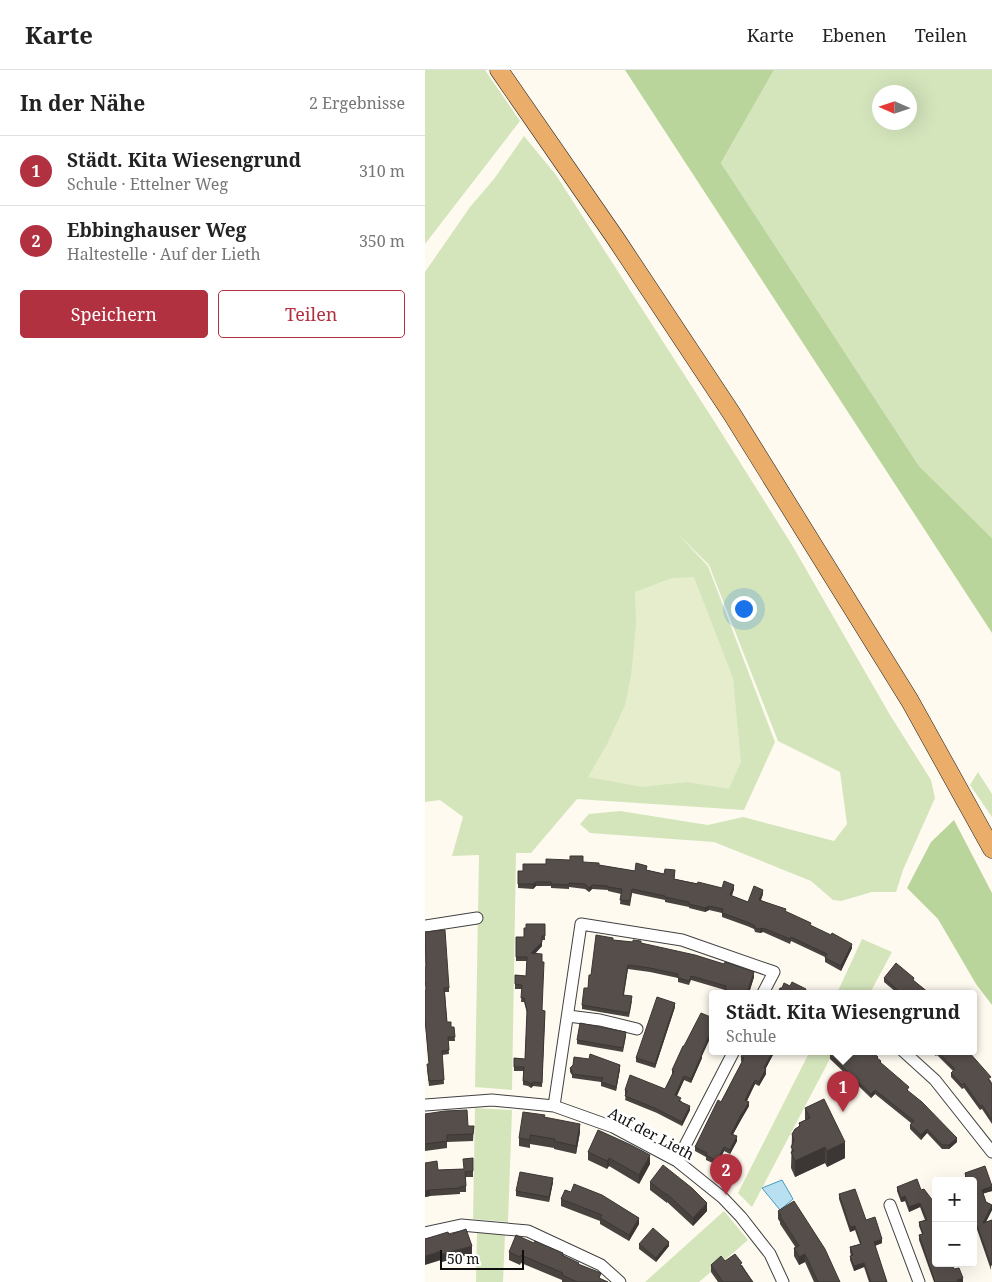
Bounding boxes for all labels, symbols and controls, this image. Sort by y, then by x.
text: Karte [25,18,93,51]
text: Karte [747,23,794,47]
text: Ebenen [822,23,887,47]
text: Teilen [915,23,967,47]
north arrow [872,85,917,130]
text: In der Nähe [20,89,145,117]
text: 2 Ergebnisse [309,92,405,114]
text: Städt. Kita Wiesengrund [67,147,301,173]
text: 1 [31,160,41,182]
text: 310 m [359,160,405,182]
text: Schule · Ettelner Weg [67,173,228,195]
text: Ebbinghauser Weg [67,217,246,243]
text: 2 [31,230,41,252]
text: 350 m [359,230,405,252]
text: Haltestelle · Auf der Lieth [67,243,261,265]
button: Speichern [20,290,208,338]
button: Teilen [218,290,405,338]
your location [731,596,757,622]
popup [709,990,977,1055]
text: Städt. Kita Wiesengrund [726,999,960,1025]
text: Schule [726,1025,776,1047]
pin: 1 [827,1071,859,1112]
street label: Auf der Lieth [605,1102,698,1164]
pin: 2 [710,1154,742,1195]
map controls [932,1177,977,1267]
button: + [932,1177,977,1222]
button: − [932,1222,977,1267]
scale bar [440,1247,524,1270]
text: 50 m [447,1249,480,1268]

